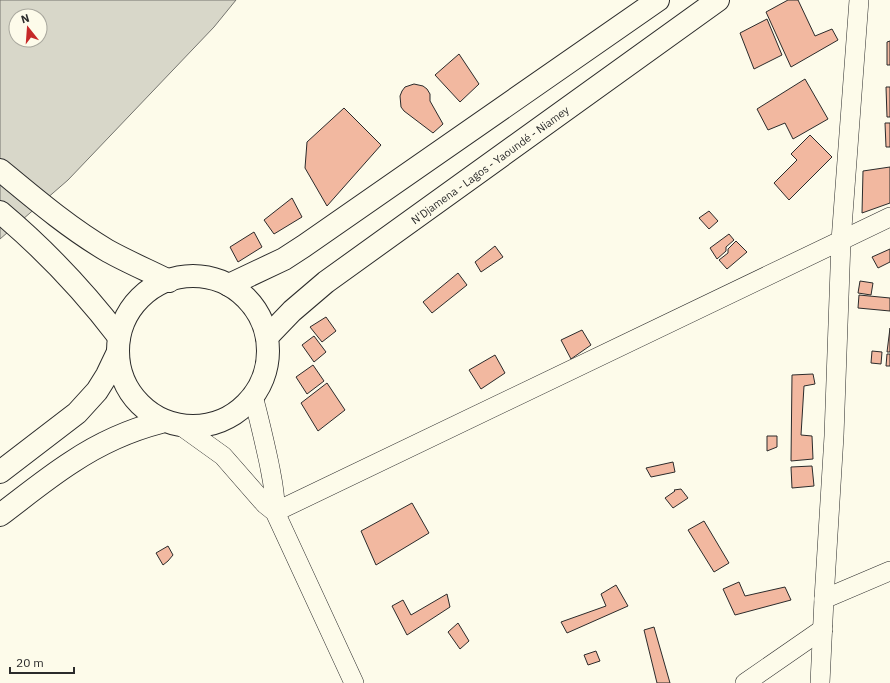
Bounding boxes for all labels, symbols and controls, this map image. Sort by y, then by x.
north arrow [8,8,48,48]
text: N [19,11,31,26]
street label: N'Djamena - Lagos - Yaoundé - Niamey [408,103,572,227]
scale bar [10,649,74,675]
text: 20 m [16,655,44,670]

